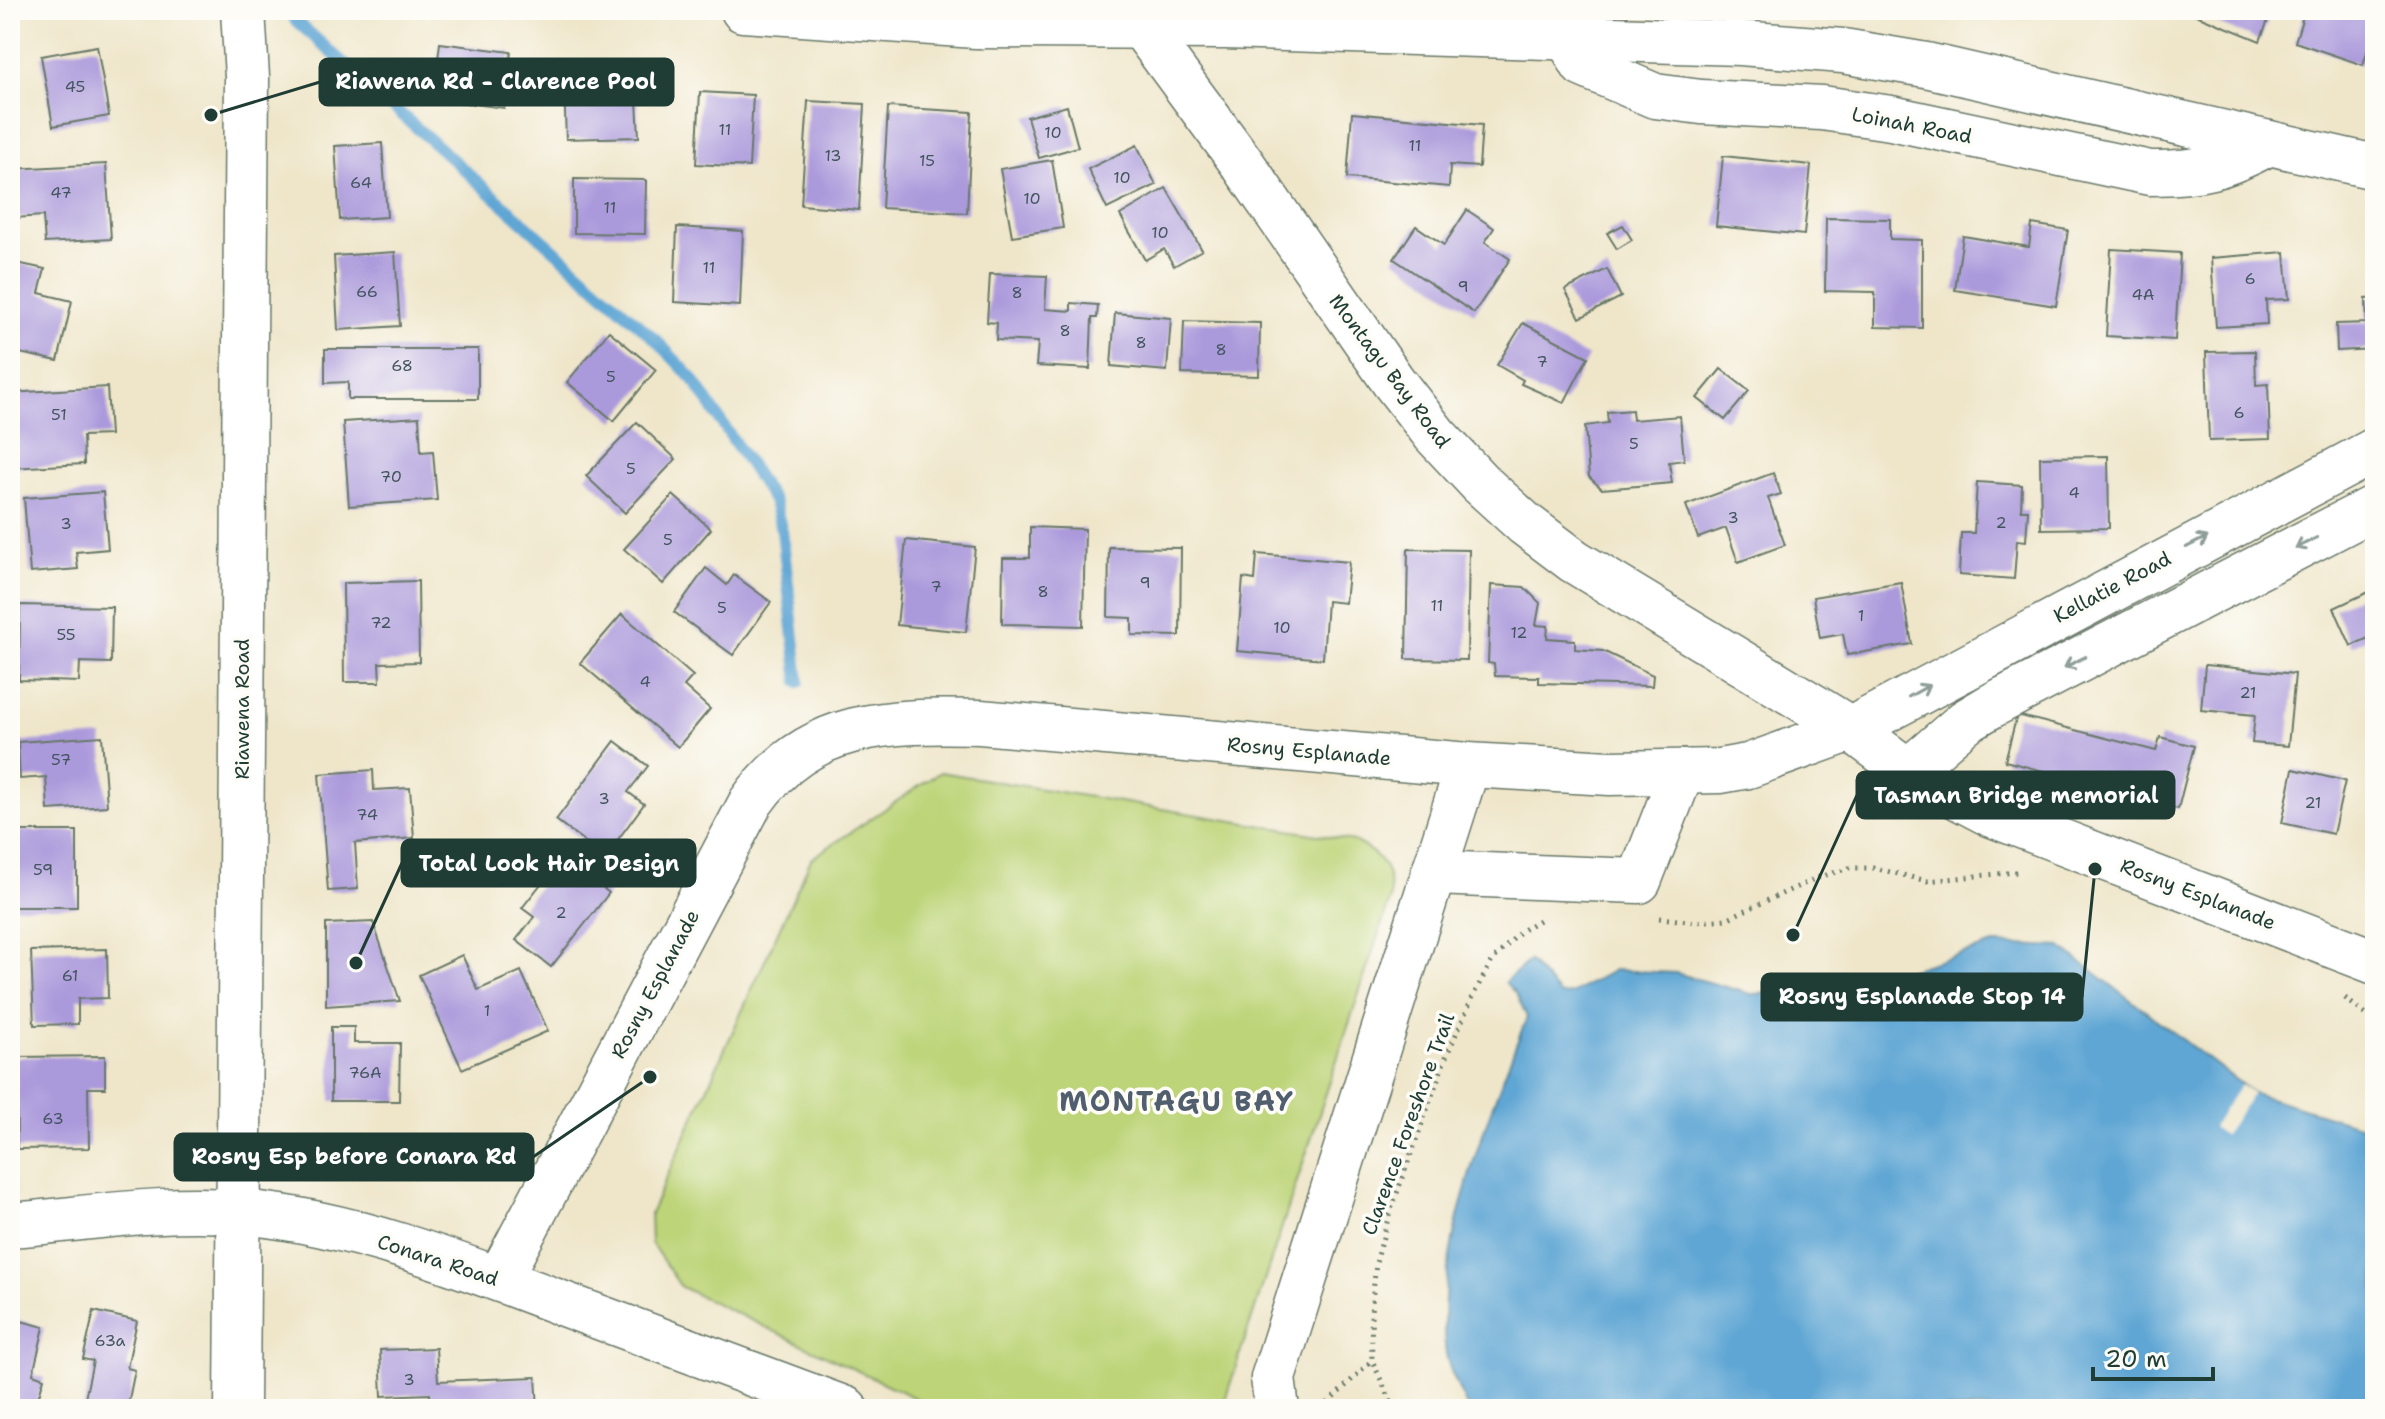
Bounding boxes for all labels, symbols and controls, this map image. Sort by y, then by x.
callout: Riawena Rd - Clarence Pool [320,59,673,105]
text: Riawena Rd - Clarence Pool [335,67,657,96]
house number: 45 [65,76,85,97]
street label: Loinah Road [1850,101,1975,149]
house number: 11 [719,119,731,140]
house number: 10 [1044,122,1062,143]
house number: 11 [1409,135,1421,156]
house number: 13 [824,145,842,166]
house number: 15 [919,150,935,171]
house number: 10 [1113,167,1131,188]
house number: 64 [350,172,372,193]
house number: 47 [50,182,72,203]
house number: 10 [1023,188,1041,209]
house number: 11 [604,197,616,218]
house number: 10 [1151,222,1169,243]
house number: 11 [703,257,715,278]
house number: 6 [2244,268,2256,289]
house number: 9 [1457,276,1469,297]
house number: 66 [356,281,378,302]
house number: 8 [1011,282,1023,303]
house number: 4A [2132,284,2154,305]
street label: Montagu Bay Road [1324,289,1457,453]
house number: 8 [1059,320,1071,341]
house number: 8 [1135,332,1147,353]
house number: 8 [1215,339,1227,360]
house number: 7 [1536,351,1548,372]
house number: 68 [391,355,413,376]
house number: 5 [606,366,616,387]
house number: 6 [2233,402,2245,423]
house number: 51 [51,404,67,425]
house number: 5 [1629,433,1639,454]
house number: 5 [626,458,636,479]
house number: 70 [380,466,402,487]
house number: 4 [2068,482,2080,503]
house number: 3 [1727,507,1739,528]
house number: 2 [1995,512,2007,533]
house number: 3 [60,513,72,534]
house number: 5 [663,529,673,550]
one-way arrow [2185,533,2209,549]
one-way arrow [2294,535,2318,551]
street label: Kellatie Road [2049,545,2176,629]
house number: 9 [1139,572,1151,593]
house number: 7 [930,576,942,597]
house number: 8 [1037,581,1049,602]
house number: 11 [1431,595,1443,616]
house number: 5 [717,597,727,618]
house number: 1 [1858,605,1864,626]
house number: 72 [370,612,392,633]
house number: 10 [1273,617,1291,638]
house number: 12 [1510,622,1528,643]
house number: 55 [56,624,76,645]
street label: Riawena Road [229,638,255,779]
one-way arrow [2064,655,2087,671]
house number: 4 [639,671,651,692]
house number: 21 [2239,682,2257,703]
one-way arrow [1907,683,1930,699]
street label: Rosny Esplanade [1226,731,1392,771]
house number: 57 [51,749,71,770]
callout: Tasman Bridge memorial [1857,772,2174,818]
text: Tasman Bridge memorial [1873,781,2159,810]
house number: 3 [598,788,610,809]
house number: 21 [2304,792,2322,813]
house number: 74 [356,804,378,825]
callout: Total Look Hair Design [402,840,695,886]
text: Total Look Hair Design [419,849,680,878]
street label: Rosny Esplanade [2116,852,2280,936]
house number: 59 [33,859,53,880]
house number: 2 [555,902,567,923]
street label: Rosny Esplanade [605,905,705,1063]
house number: 61 [62,965,78,986]
callout: Rosny Esplanade Stop 14 [1762,974,2082,1020]
text: Rosny Esplanade Stop 14 [1778,982,2066,1011]
house number: 1 [484,1000,490,1021]
street label: Clarence Foreshore Trail [1356,1010,1460,1238]
house number: 76A [348,1062,382,1083]
district label: MONTAGU BAY [1059,1082,1295,1120]
house number: 63 [42,1108,64,1129]
callout: Rosny Esp before Conara Rd [175,1134,533,1180]
text: Rosny Esp before Conara Rd [191,1142,517,1171]
street label: Conara Road [374,1228,502,1292]
house number: 63a [95,1330,126,1351]
scale bar [2093,1331,2213,1381]
text: 20 m [2105,1343,2167,1375]
house number: 3 [403,1369,415,1390]

